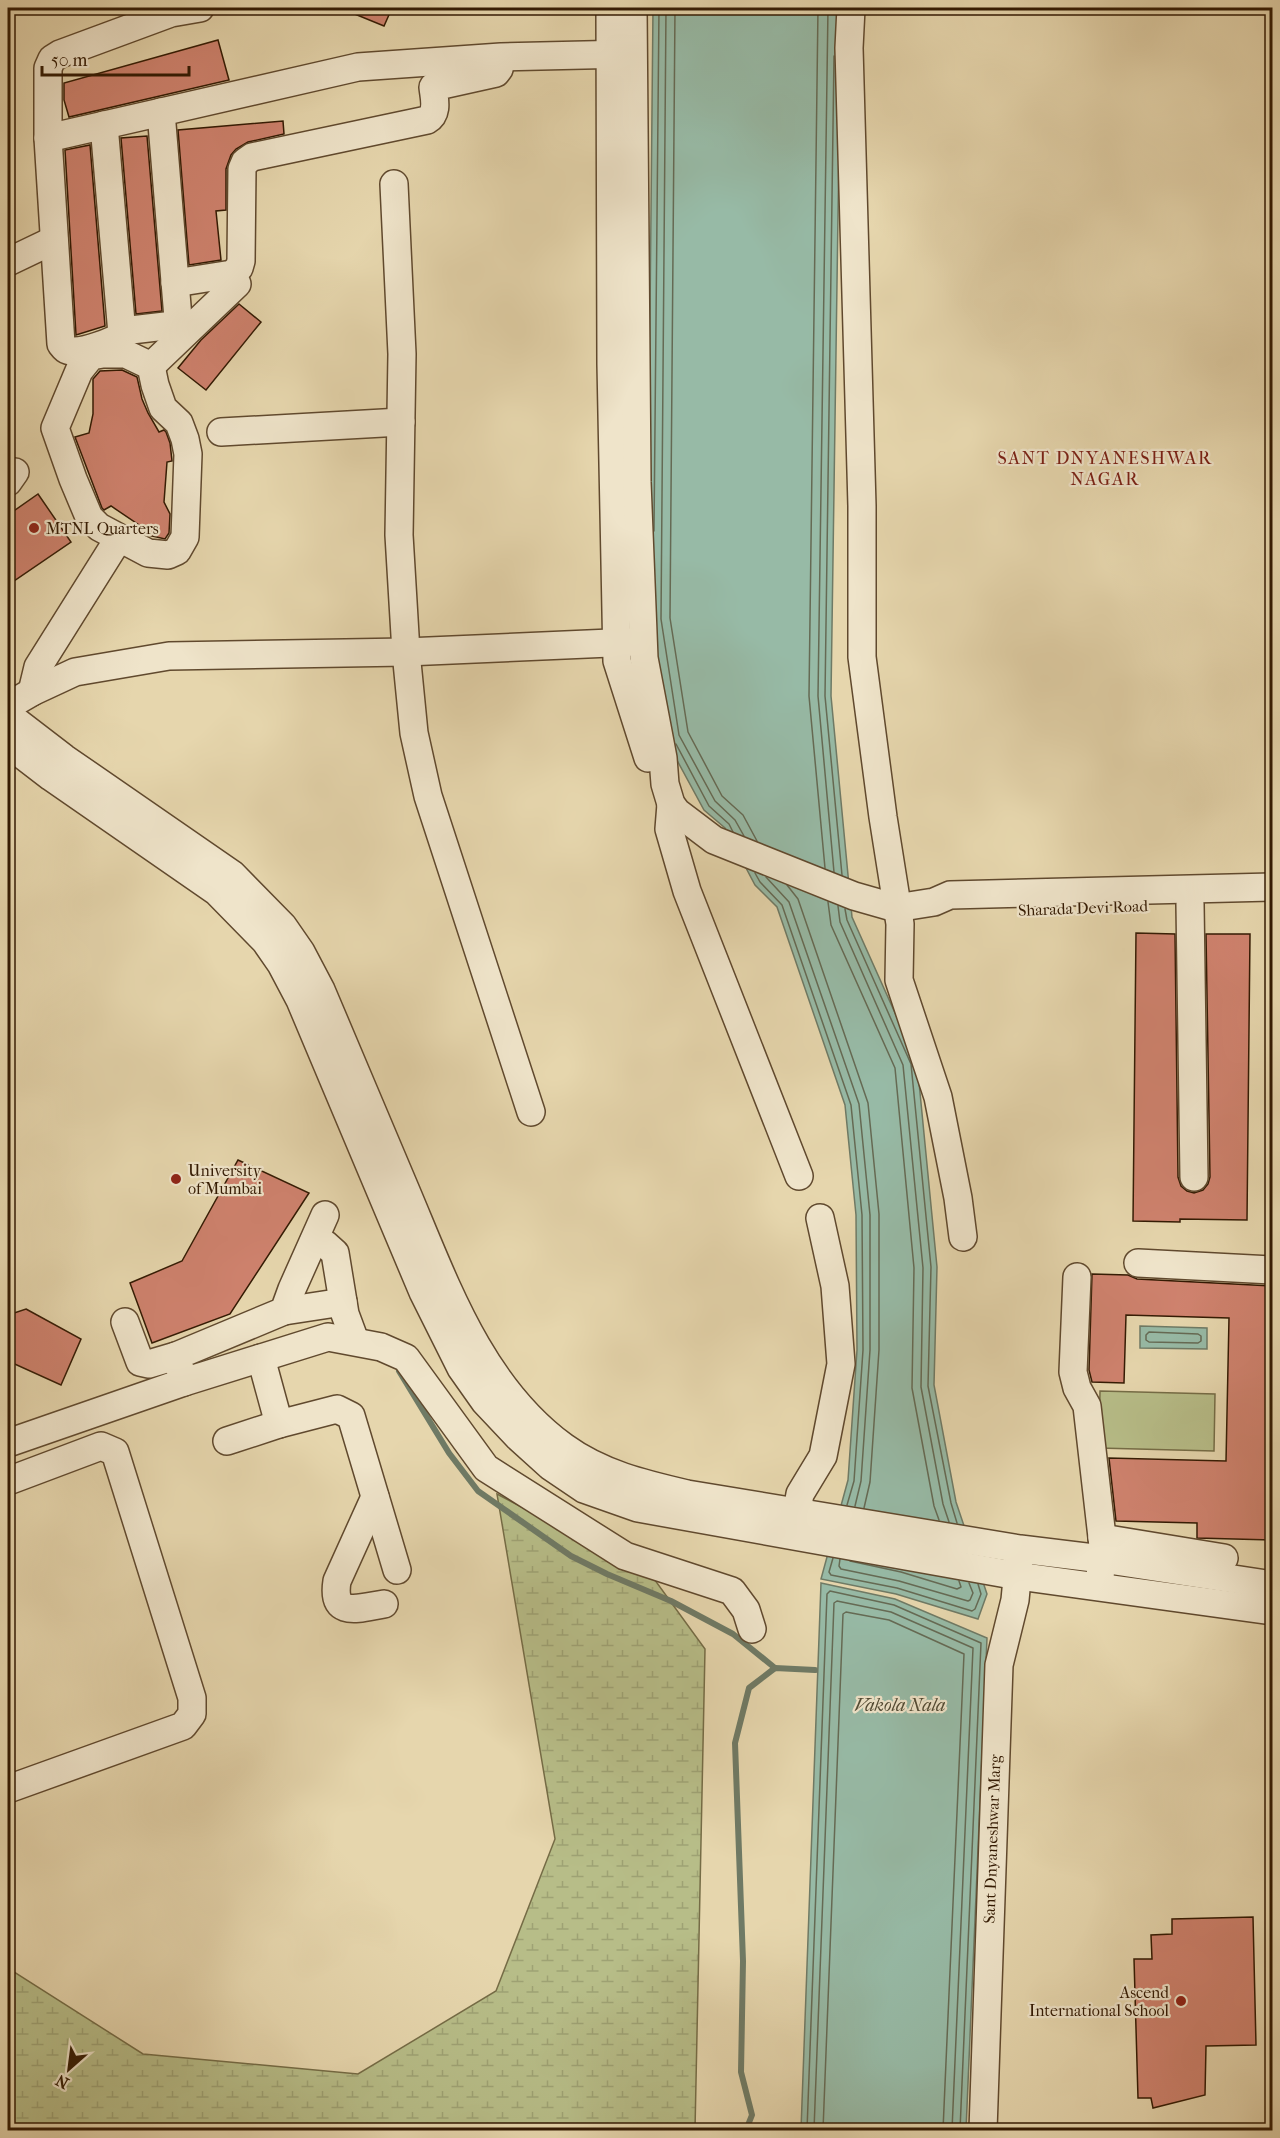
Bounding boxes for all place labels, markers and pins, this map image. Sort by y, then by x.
place label: MTNL Quarters [46,519,159,538]
marker: MTNL Quarters [27,521,41,535]
place label: University of Mumbai [188,1161,262,1198]
marker: University of Mumbai [169,1172,183,1186]
place label: Ascend International School [1029,1983,1170,2020]
marker: Ascend International School [1174,1994,1188,2008]

